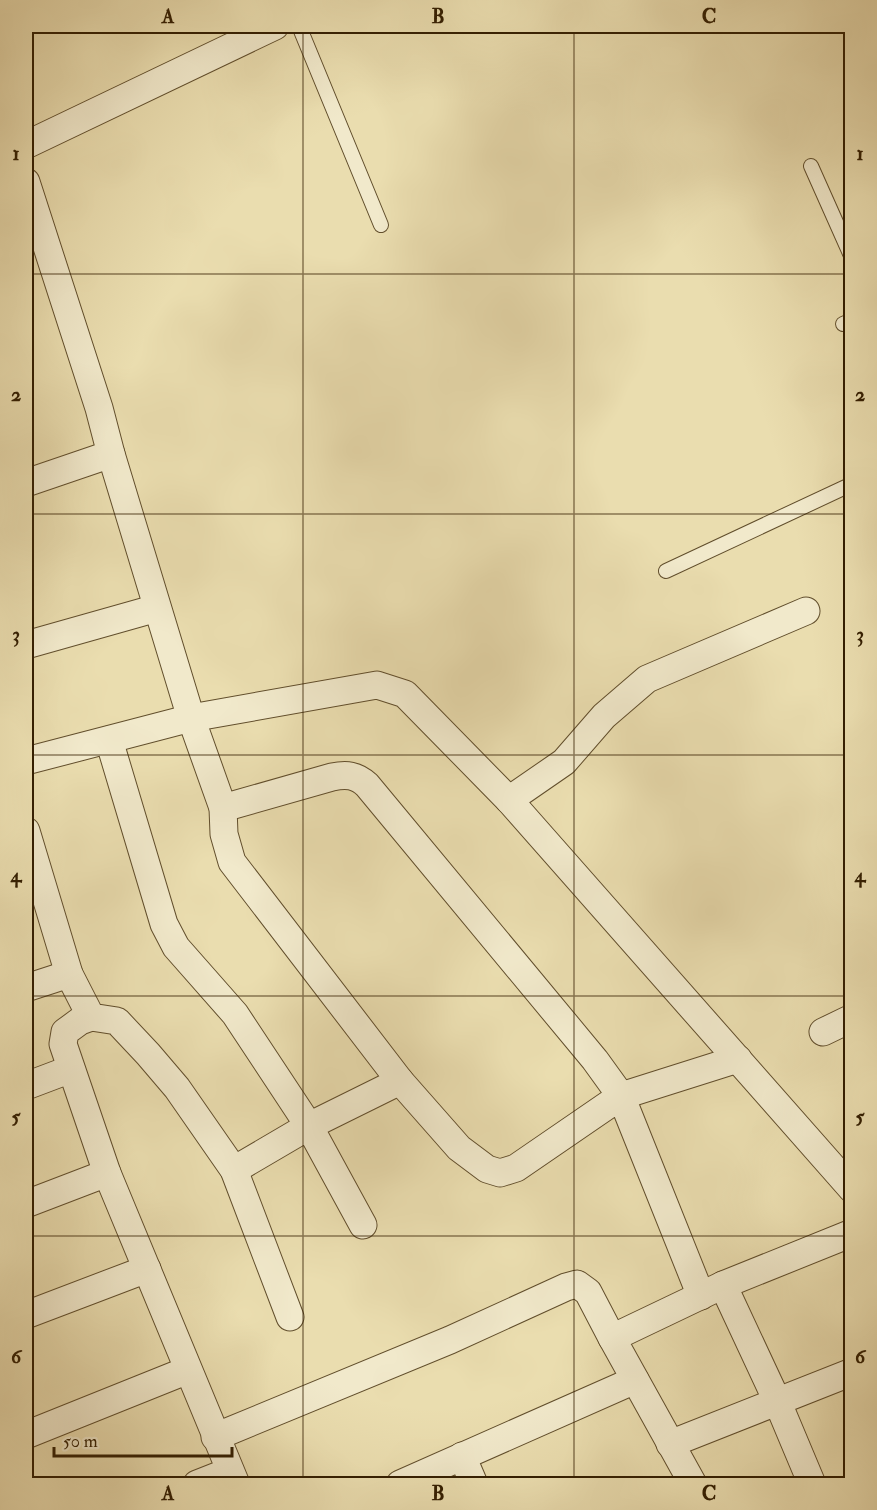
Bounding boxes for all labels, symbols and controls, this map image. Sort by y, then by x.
text: A [161,4,175,29]
text: B [431,4,445,29]
text: C [702,4,716,29]
text: 1 [12,141,20,166]
text: 1 [856,141,864,166]
text: 2 [11,382,21,407]
text: 2 [855,382,865,407]
text: 3 [12,622,20,647]
text: 3 [856,622,864,647]
text: 4 [10,863,23,888]
text: 4 [854,863,867,888]
text: 5 [12,1104,22,1129]
text: 5 [856,1104,866,1129]
text: 6 [11,1344,23,1369]
text: 6 [855,1344,867,1369]
scale bar [54,1420,232,1458]
text: 50 m [63,1430,98,1453]
text: A [161,1481,175,1506]
text: B [431,1481,445,1506]
text: C [702,1481,716,1506]

